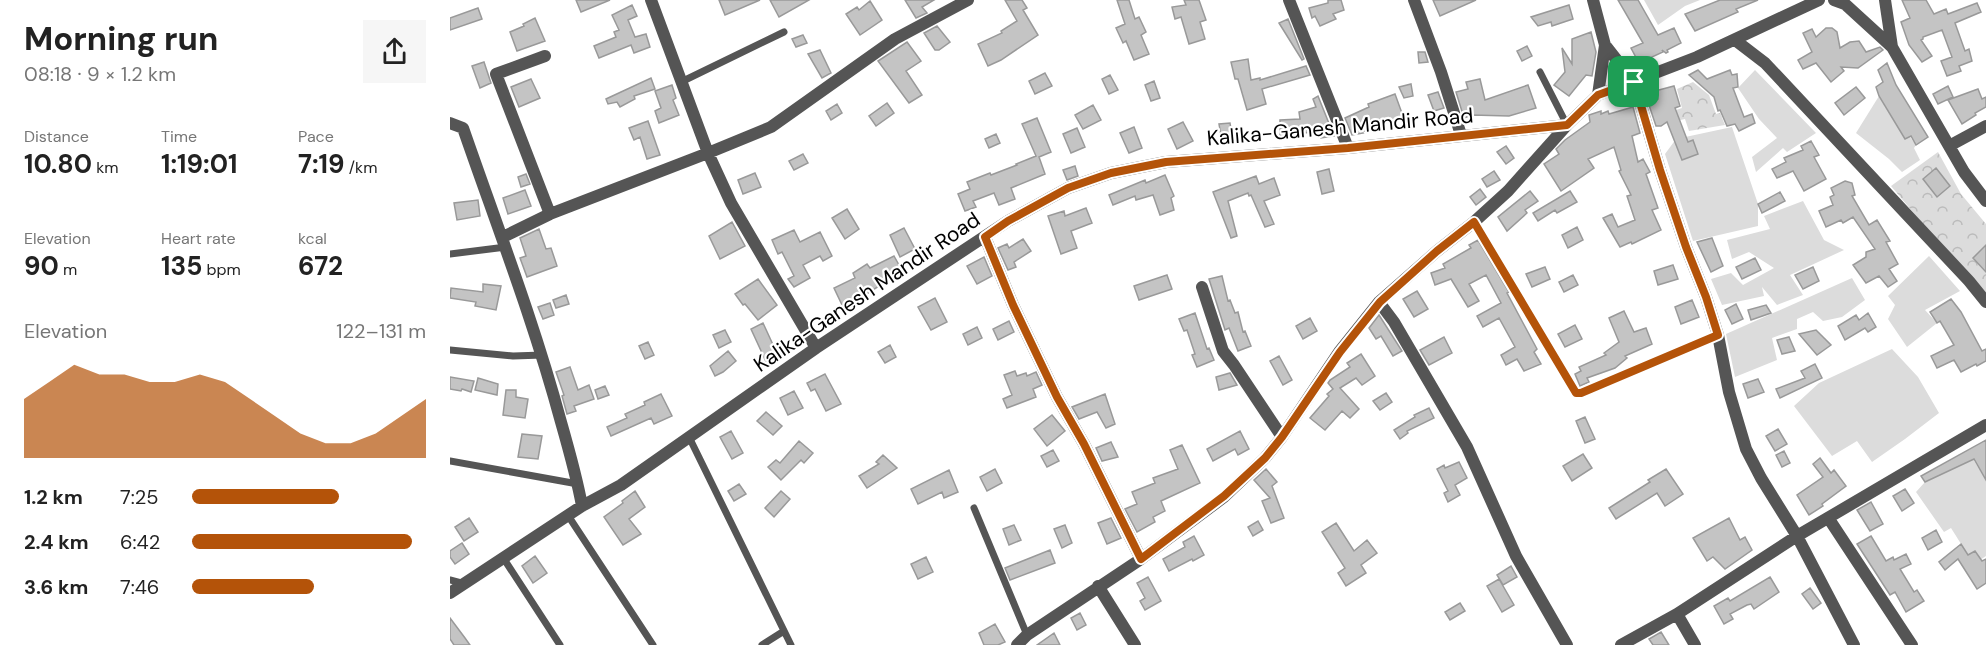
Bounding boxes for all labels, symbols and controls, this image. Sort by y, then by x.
text: Morning run [24,17,218,60]
button: share [363,20,426,83]
pin [1608,56,1659,107]
text: 08:18 · 9 × 1.2 km [24,61,176,87]
icon: arrive [1617,65,1650,98]
street label: Kalika-Ganesh Mandir Road [1206,101,1474,153]
text: Distance [24,126,89,147]
text: Time [161,126,197,147]
text: Pace [298,126,334,147]
text: 10.80 [24,147,92,181]
text: 1:19:01 [161,147,237,181]
text: 7:19 [298,147,345,181]
text: km [92,157,119,178]
text: /km [345,157,377,178]
street label: Kalika-Ganesh Mandir Road [748,206,986,378]
text: Elevation [24,228,91,249]
text: Heart rate [161,228,236,249]
text: kcal [298,228,327,249]
text: 90 [24,249,59,283]
text: 135 [161,249,202,283]
text: 672 [298,249,343,283]
text: m [59,259,77,280]
text: bpm [202,259,241,280]
text: Elevation [24,318,107,344]
text: 122–131 m [336,318,426,344]
text: 1.2 km [24,484,83,510]
text: 7:25 [120,484,158,510]
text: 2.4 km [24,529,89,555]
text: 6:42 [120,529,160,555]
text: 3.6 km [24,574,88,600]
text: 7:46 [120,574,159,600]

